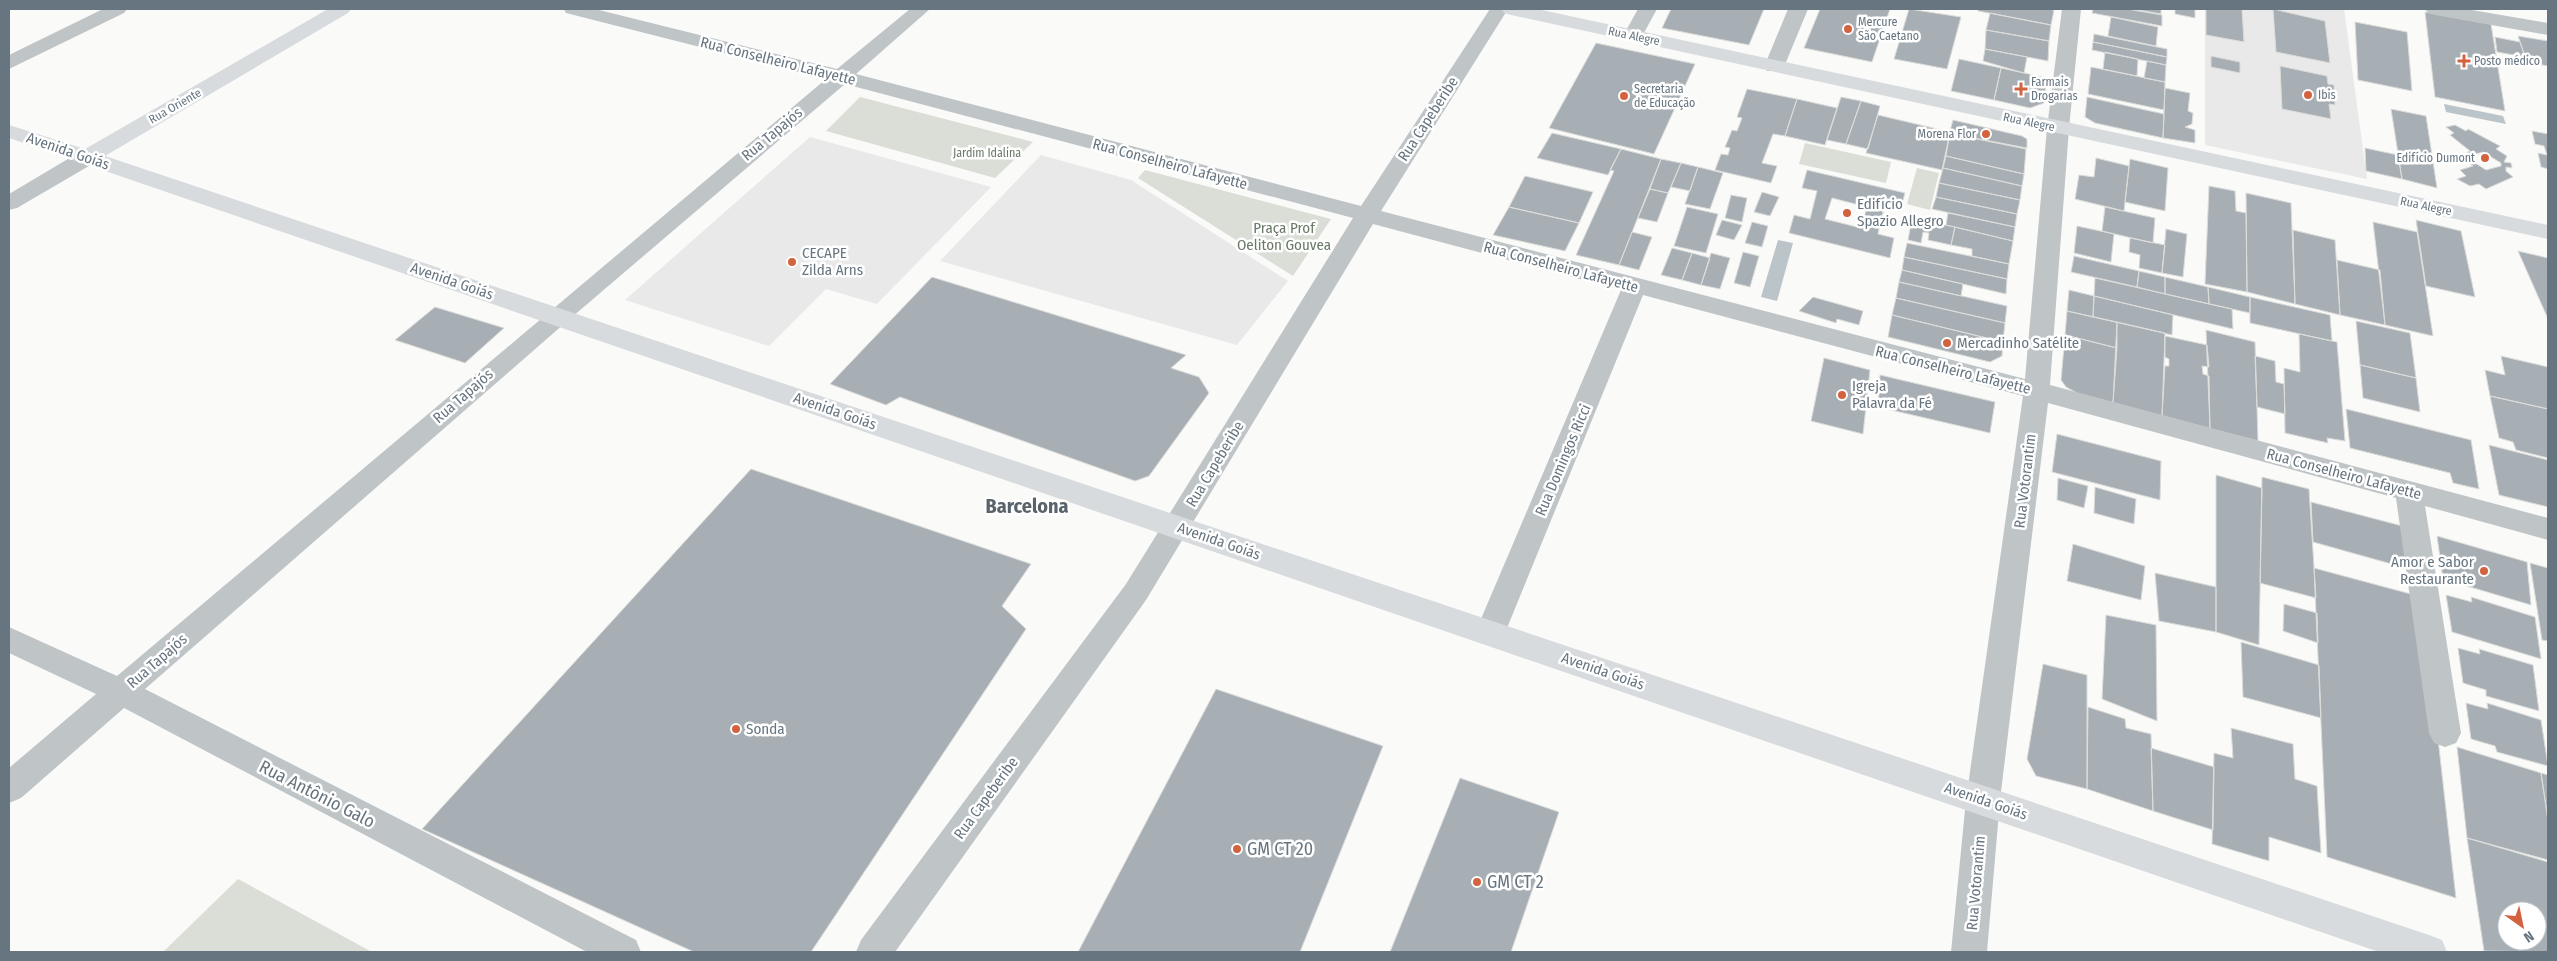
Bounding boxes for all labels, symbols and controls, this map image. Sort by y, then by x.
place label: Mercure São Caetano [1858,15,1919,43]
marker: Mercure São Caetano [1842,23,1854,35]
street label: Rua Alegre [1607,24,1661,48]
street label: Rua Conselheiro Lafayette [698,33,858,89]
place label: Posto médico [2474,54,2540,68]
marker: Posto médico [2458,55,2470,67]
street label: Rua Capeberibe [1394,73,1462,165]
place label: Farmais Drogarias [2031,75,2078,103]
place label: Secretaria de Educação [1634,82,1695,110]
marker: Farmais Drogarias [2015,83,2027,95]
street label: Rua Oriente [146,85,204,127]
place label: Ibis [2318,88,2336,102]
marker: Ibis [2302,89,2314,101]
marker: Secretaria de Educação [1618,90,1630,102]
street label: Rua Tapajós [738,103,806,165]
street label: Rua Alegre [2002,110,2056,134]
place label: Morena Flor [1918,127,1977,141]
street label: Avenida Goiás [24,128,112,174]
marker: Morena Flor [1980,128,1992,140]
street label: Rua Conselheiro Lafayette [1091,135,1249,193]
park label: Jardim Idalina [953,146,1021,160]
place label: Edifício Dumont [2396,151,2475,165]
marker: Edifício Dumont [2479,152,2491,164]
street label: Rua Alegre [2399,194,2453,218]
place label: Edifício Spazio Allegro [1857,195,1944,230]
marker: Edifício Spazio Allegro [1841,207,1853,219]
park label: Praça Prof Oeliton Gouvea [1237,219,1331,254]
street label: Rua Conselheiro Lafayette [1482,238,1640,296]
place label: CECAPE Zilda Arns [802,244,863,279]
marker: CECAPE Zilda Arns [786,256,798,268]
street label: Avenida Goiás [408,258,496,304]
place label: Mercadinho Satélite [1957,334,2079,352]
marker: Mercadinho Satélite [1941,337,1953,349]
street label: Rua Conselheiro Lafayette [1873,342,2033,398]
street label: Rua Tapajós [429,365,497,427]
place label: Igreja Palavra da Fé [1852,377,1932,412]
street label: Avenida Goiás [791,388,879,434]
marker: Igreja Palavra da Fé [1836,389,1848,401]
street label: Rua Domingos Ricci [1531,401,1595,519]
street label: Rua Capeberibe [1182,418,1248,510]
street label: Rua Votorantim [2010,433,2040,529]
street label: Rua Conselheiro Lafayette [2265,445,2423,503]
district label: Barcelona [986,494,1068,518]
street label: Avenida Goiás [1175,518,1263,564]
place label: Amor e Sabor Restaurante [2391,553,2475,588]
marker: Amor e Sabor Restaurante [2478,565,2490,577]
street label: Rua Tapajós [123,630,191,692]
street label: Avenida Goiás [1559,648,1647,694]
place label: Sonda [746,720,785,738]
marker: Sonda [730,723,742,735]
street label: Rua Capeberibe [950,754,1022,842]
street label: Rua Antônio Galo [255,755,379,833]
street label: Avenida Goiás [1942,778,2030,824]
street label: Rua Votorantim [1963,835,1989,931]
place label: GM CT 20 [1247,838,1313,860]
marker: GM CT 20 [1231,843,1243,855]
place label: GM CT 2 [1487,871,1544,893]
marker: GM CT 2 [1471,876,1483,888]
north arrow [2497,901,2547,951]
text: N [2521,927,2537,946]

